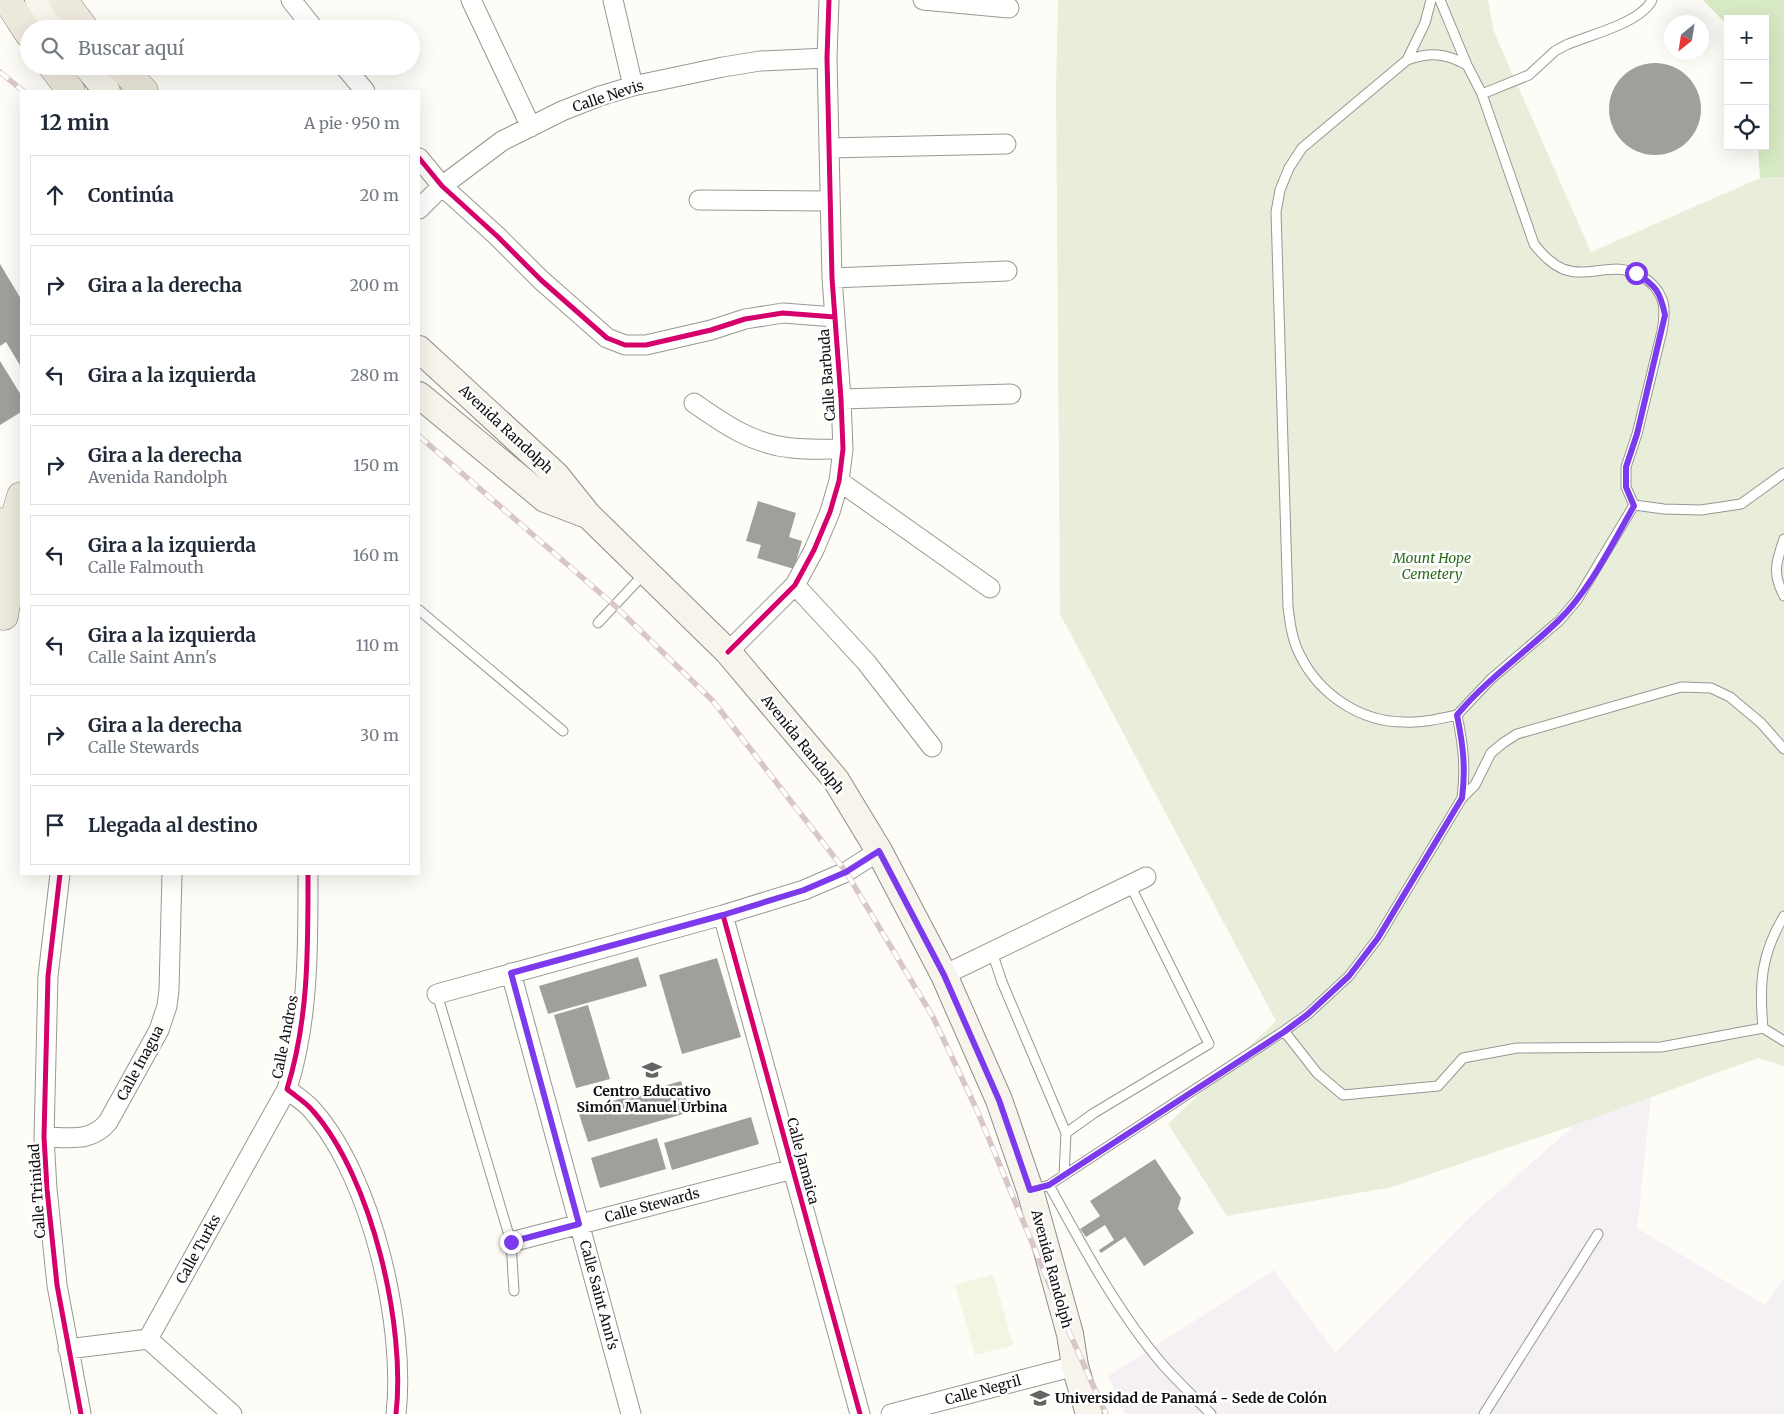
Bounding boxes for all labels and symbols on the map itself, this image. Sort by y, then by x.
north arrow [1664,15,1709,60]
street label: Calle Nevis [570,76,646,116]
route start [1625,262,1648,285]
street label: Calle Barbuda [815,328,839,422]
street label: Avenida Randolph [454,380,557,477]
park label: Mount Hope Cemetery [1392,549,1471,583]
street label: Avenida Randolph [757,690,848,797]
street label: Calle Andros [268,994,302,1080]
street label: Calle Inagua [113,1022,168,1104]
school or university icon: Centro Educativo Simón Manuel Urbina [641,1059,663,1081]
place label: Centro Educativo Simón Manuel Urbina [577,1082,728,1116]
street label: Calle Jamaica [783,1116,823,1207]
street label: Calle Trinidad [25,1142,49,1239]
street label: Calle Stewards [603,1184,702,1226]
street label: Avenida Randolph [1027,1207,1077,1330]
street label: Calle Turks [172,1211,224,1287]
route end [500,1231,523,1254]
street label: Calle Saint Ann's [576,1238,622,1352]
street label: Calle Negril [943,1371,1024,1409]
school or university icon: Universidad de Panamá - Sede de Colón [1029,1387,1051,1409]
place label: Universidad de Panamá - Sede de Colón [1055,1389,1327,1407]

